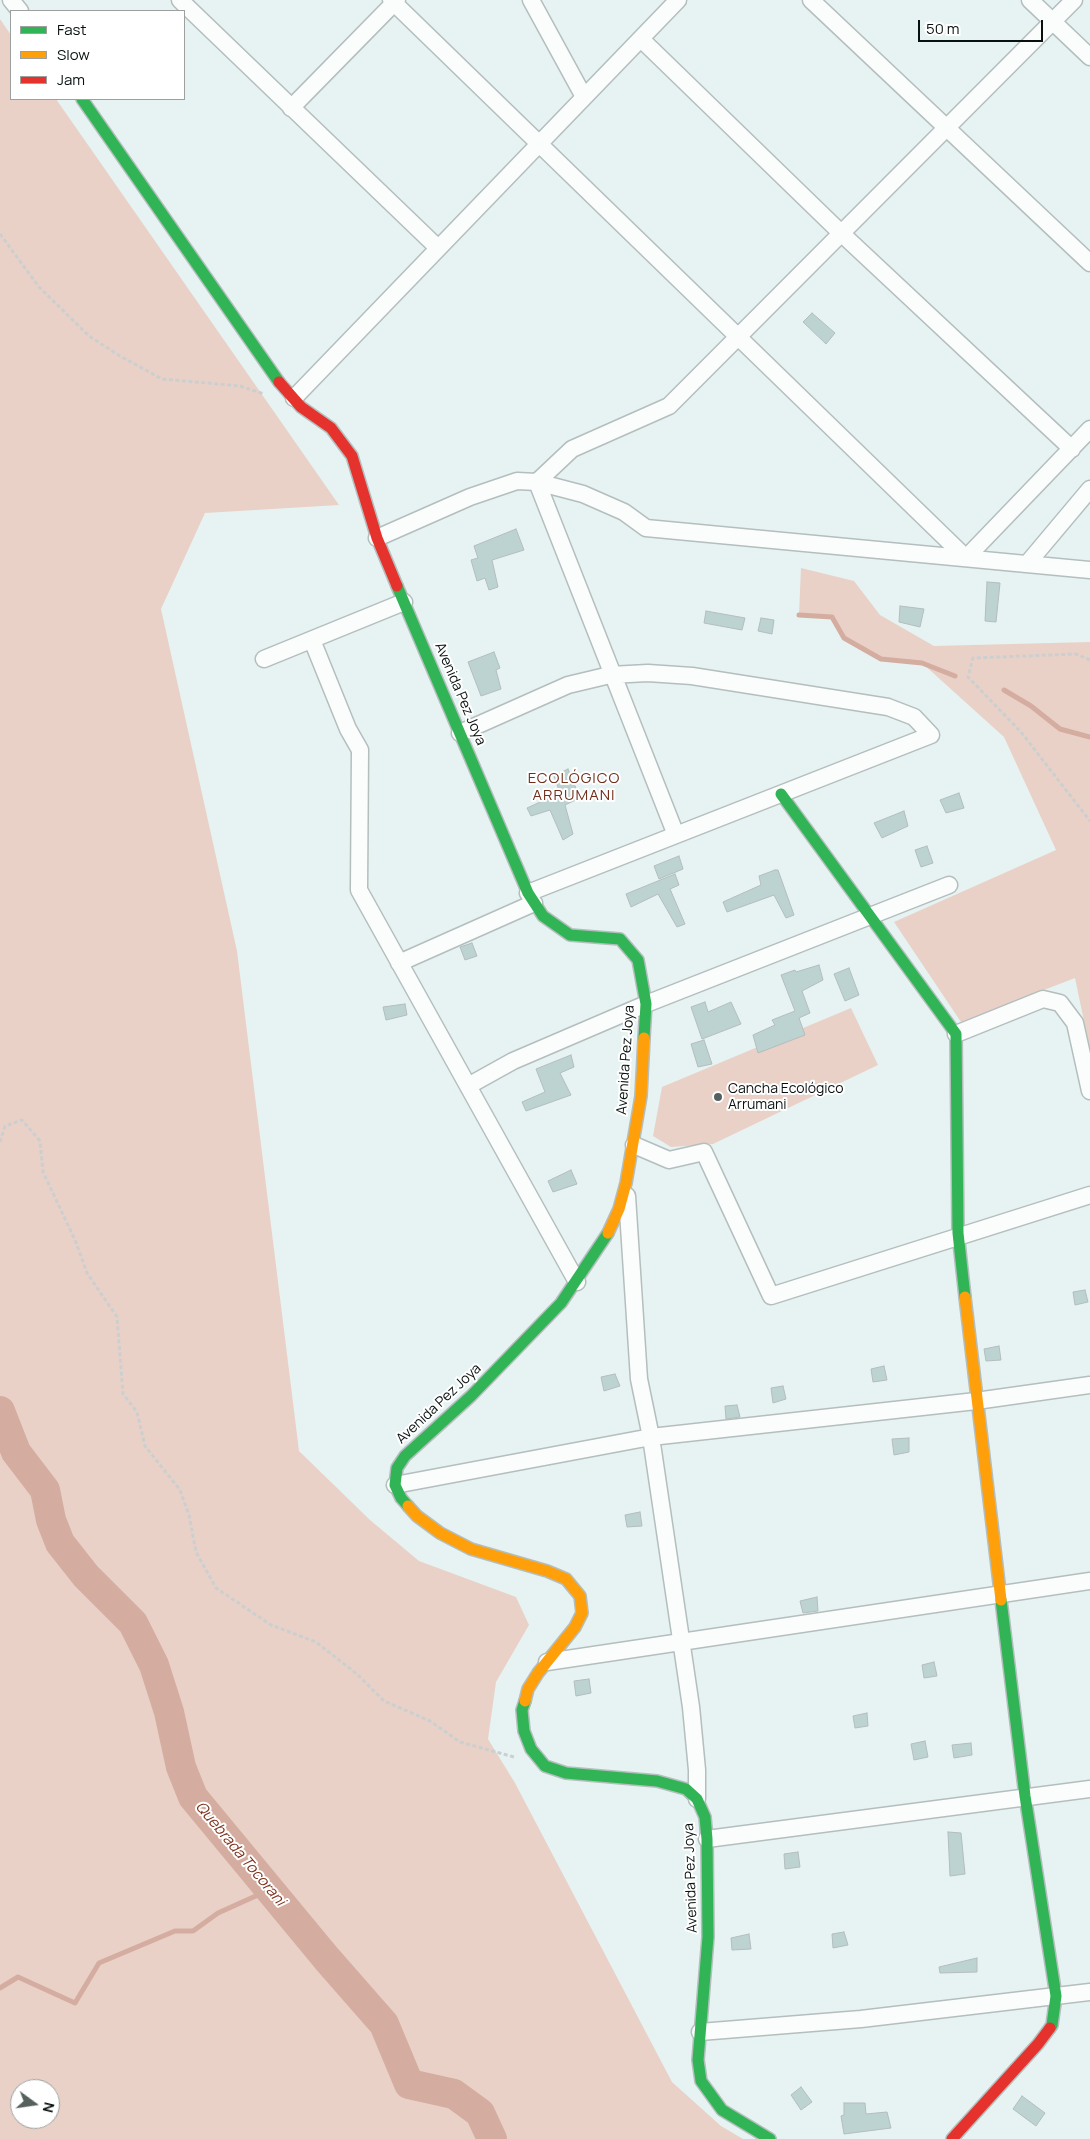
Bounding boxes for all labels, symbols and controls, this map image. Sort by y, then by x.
legend [10,10,185,100]
scale bar [920,10,1045,42]
text: 50 m [926,18,960,39]
text: Fast [57,19,86,40]
text: Slow [57,44,90,65]
text: Jam [57,69,85,90]
street label: Avenida Pez Joya [431,640,489,748]
district label: ECOLÓGICO ARRUMANI [527,770,621,805]
street label: Avenida Pez Joya [614,1005,638,1115]
place label: Cancha Ecológico Arrumani [728,1081,843,1114]
marker: Cancha Ecológico Arrumani [712,1091,724,1103]
street label: Avenida Pez Joya [393,1360,485,1448]
water label: Quebrada Tocorani [191,1798,289,1910]
street label: Avenida Pez Joya [681,1823,701,1933]
north arrow [10,2079,60,2129]
text: N [39,2100,60,2115]

